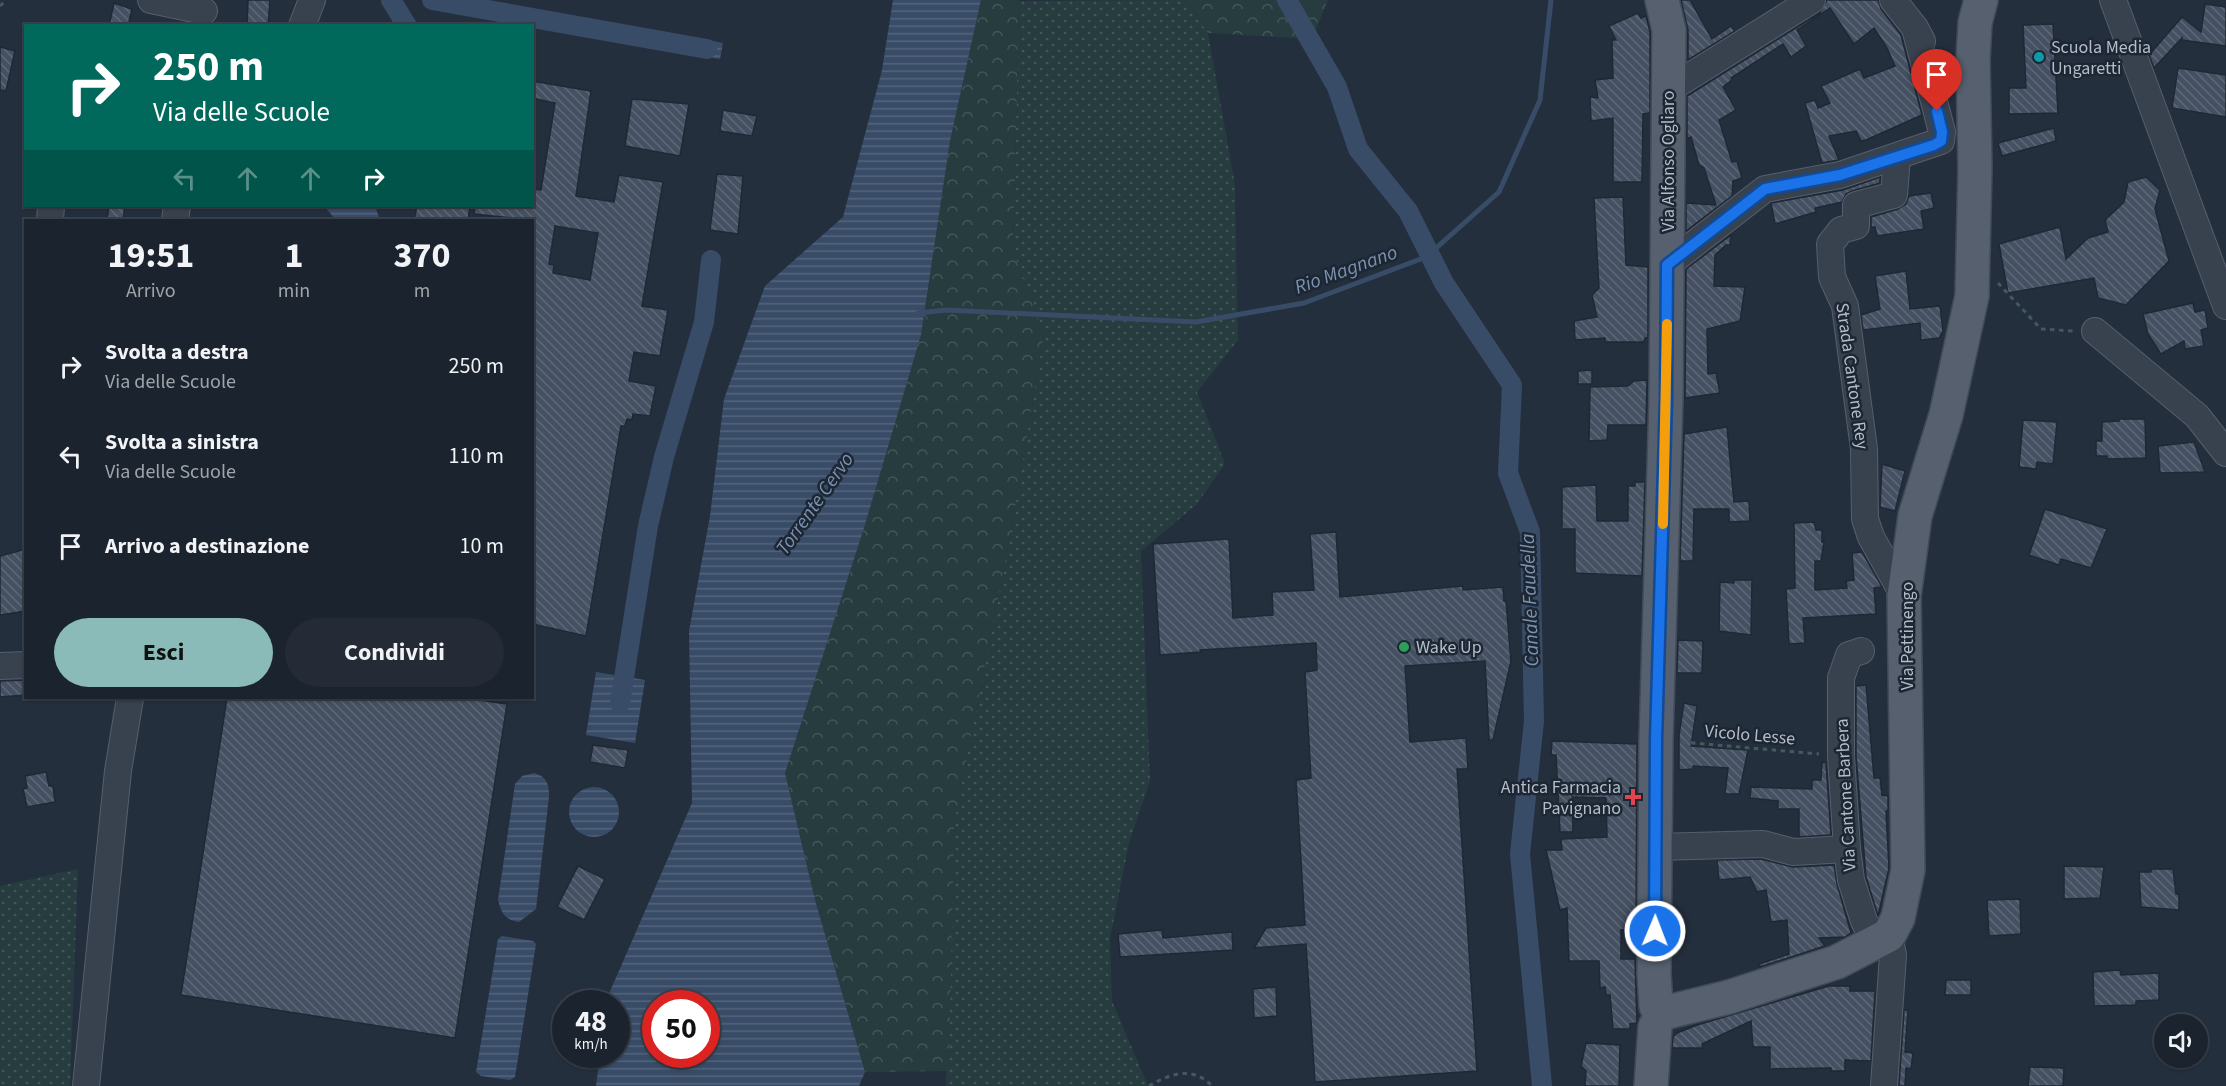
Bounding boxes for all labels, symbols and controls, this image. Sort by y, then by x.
place label: Scuola Media Ungaretti [2051,35,2151,81]
text: 250 m [153,37,264,97]
icon: right [54,48,132,126]
pin [1911,49,1962,111]
marker: Scuola Media Ungaretti [2032,50,2046,64]
icon: arrive [1920,58,1953,91]
street label: Via Alfonso Ogliaro [1656,90,1681,232]
text: Via delle Scuole [153,93,330,132]
icon: left [168,162,201,195]
icon: ahead [231,162,264,195]
icon: ahead [294,162,327,195]
icon: right [357,162,390,195]
text: 19:51 [107,230,194,281]
text: 1 [284,230,303,281]
text: 370 [394,230,451,281]
water label: Rio Magnano [1291,238,1401,302]
text: Arrivo [126,277,176,305]
text: min [278,277,310,305]
text: m [414,277,430,305]
street label: Strada Cantone Rey [1829,301,1875,451]
text: Svolta a destra [105,336,249,368]
icon: right [54,350,87,383]
text: 250 m [449,350,504,382]
text: Via delle Scuole [105,368,236,396]
text: Svolta a sinistra [105,426,259,458]
icon: left [54,440,87,473]
text: 110 m [449,440,504,472]
water label: Torrente Cervo [769,447,861,561]
text: Via delle Scuole [105,458,236,486]
icon: arrive [54,530,87,563]
text: Arrivo a destinazione [105,530,310,562]
text: 10 m [459,530,504,562]
water label: Canale Faudella [1514,533,1546,667]
street label: Via Pettinengo [1895,582,1920,690]
button: Esci [54,618,273,687]
button: Condividi [285,618,504,687]
place label: Wake Up [1416,635,1482,660]
marker: Wake Up [1397,640,1411,654]
street label: Via Cantone Barbera [1830,718,1862,872]
street label: Vicolo Lesse [1704,719,1796,751]
place label: Antica Farmacia Pavignano [1501,775,1621,821]
marker: Antica Farmacia Pavignano [1626,790,1640,804]
position arrow [1623,899,1687,963]
speed limit sign: 50 [642,990,720,1068]
text: 48 [575,1000,607,1043]
map controls [2154,1014,2208,1068]
button: sound [2154,1014,2208,1068]
text: km/h [574,1034,608,1055]

